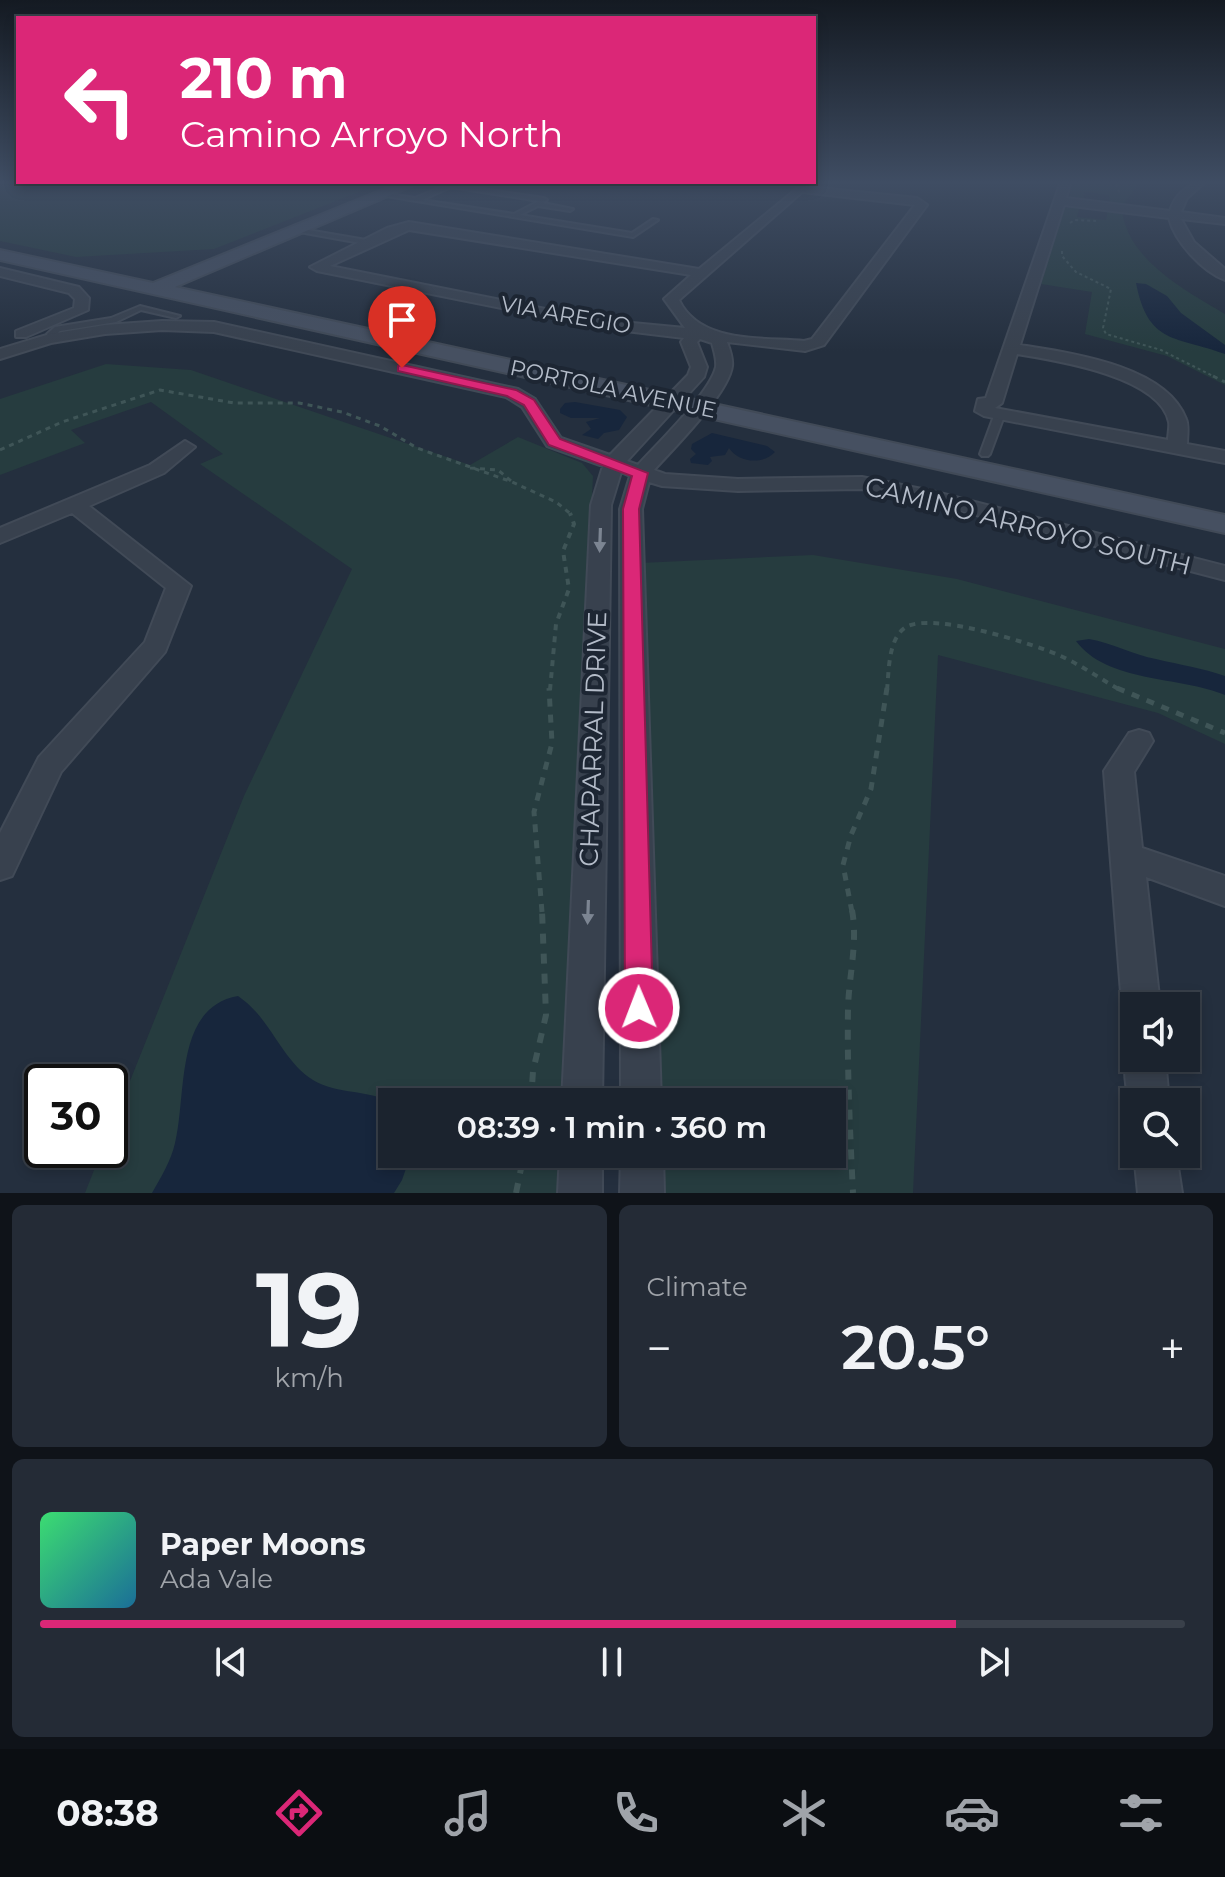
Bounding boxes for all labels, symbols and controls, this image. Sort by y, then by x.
text: 210 m [180,44,348,112]
icon: left [48,48,152,152]
text: Camino Arroyo North [180,112,563,156]
pin [368,286,436,368]
street label: VIA AREGIO [499,290,633,340]
icon: arrive [380,298,424,342]
street label: PORTOLA AVENUE [507,354,719,424]
street label: CAMINO ARROYO SOUTH [862,470,1194,582]
one-way arrow [593,528,606,553]
street label: CHAPARRAL DRIVE [573,611,613,867]
one-way arrow [582,900,595,925]
position arrow [597,966,681,1050]
map controls [1120,992,1200,1168]
button: sound [1120,992,1200,1072]
speed limit sign: 30 [24,1064,128,1168]
button: search [1120,1088,1200,1168]
text: 08:39 · 1 min · 360 m [457,1109,767,1146]
text: 19 [256,1246,363,1373]
text: Climate [647,1271,748,1303]
text: 20.5° [841,1311,990,1384]
text: − [647,1321,672,1375]
text: + [1160,1321,1185,1375]
text: km/h [275,1362,344,1394]
text: Paper Moons [160,1526,366,1563]
text: Ada Vale [160,1563,273,1595]
icon: previous [209,1640,253,1684]
icon: pause [590,1640,634,1684]
icon: next [972,1640,1016,1684]
icon: directions [271,1785,327,1841]
icon: music [440,1785,496,1841]
icon: phone [608,1785,664,1841]
icon: climate [776,1785,832,1841]
icon: car [944,1785,1000,1841]
icon: filters [1113,1785,1169,1841]
text: 08:38 [56,1791,159,1835]

